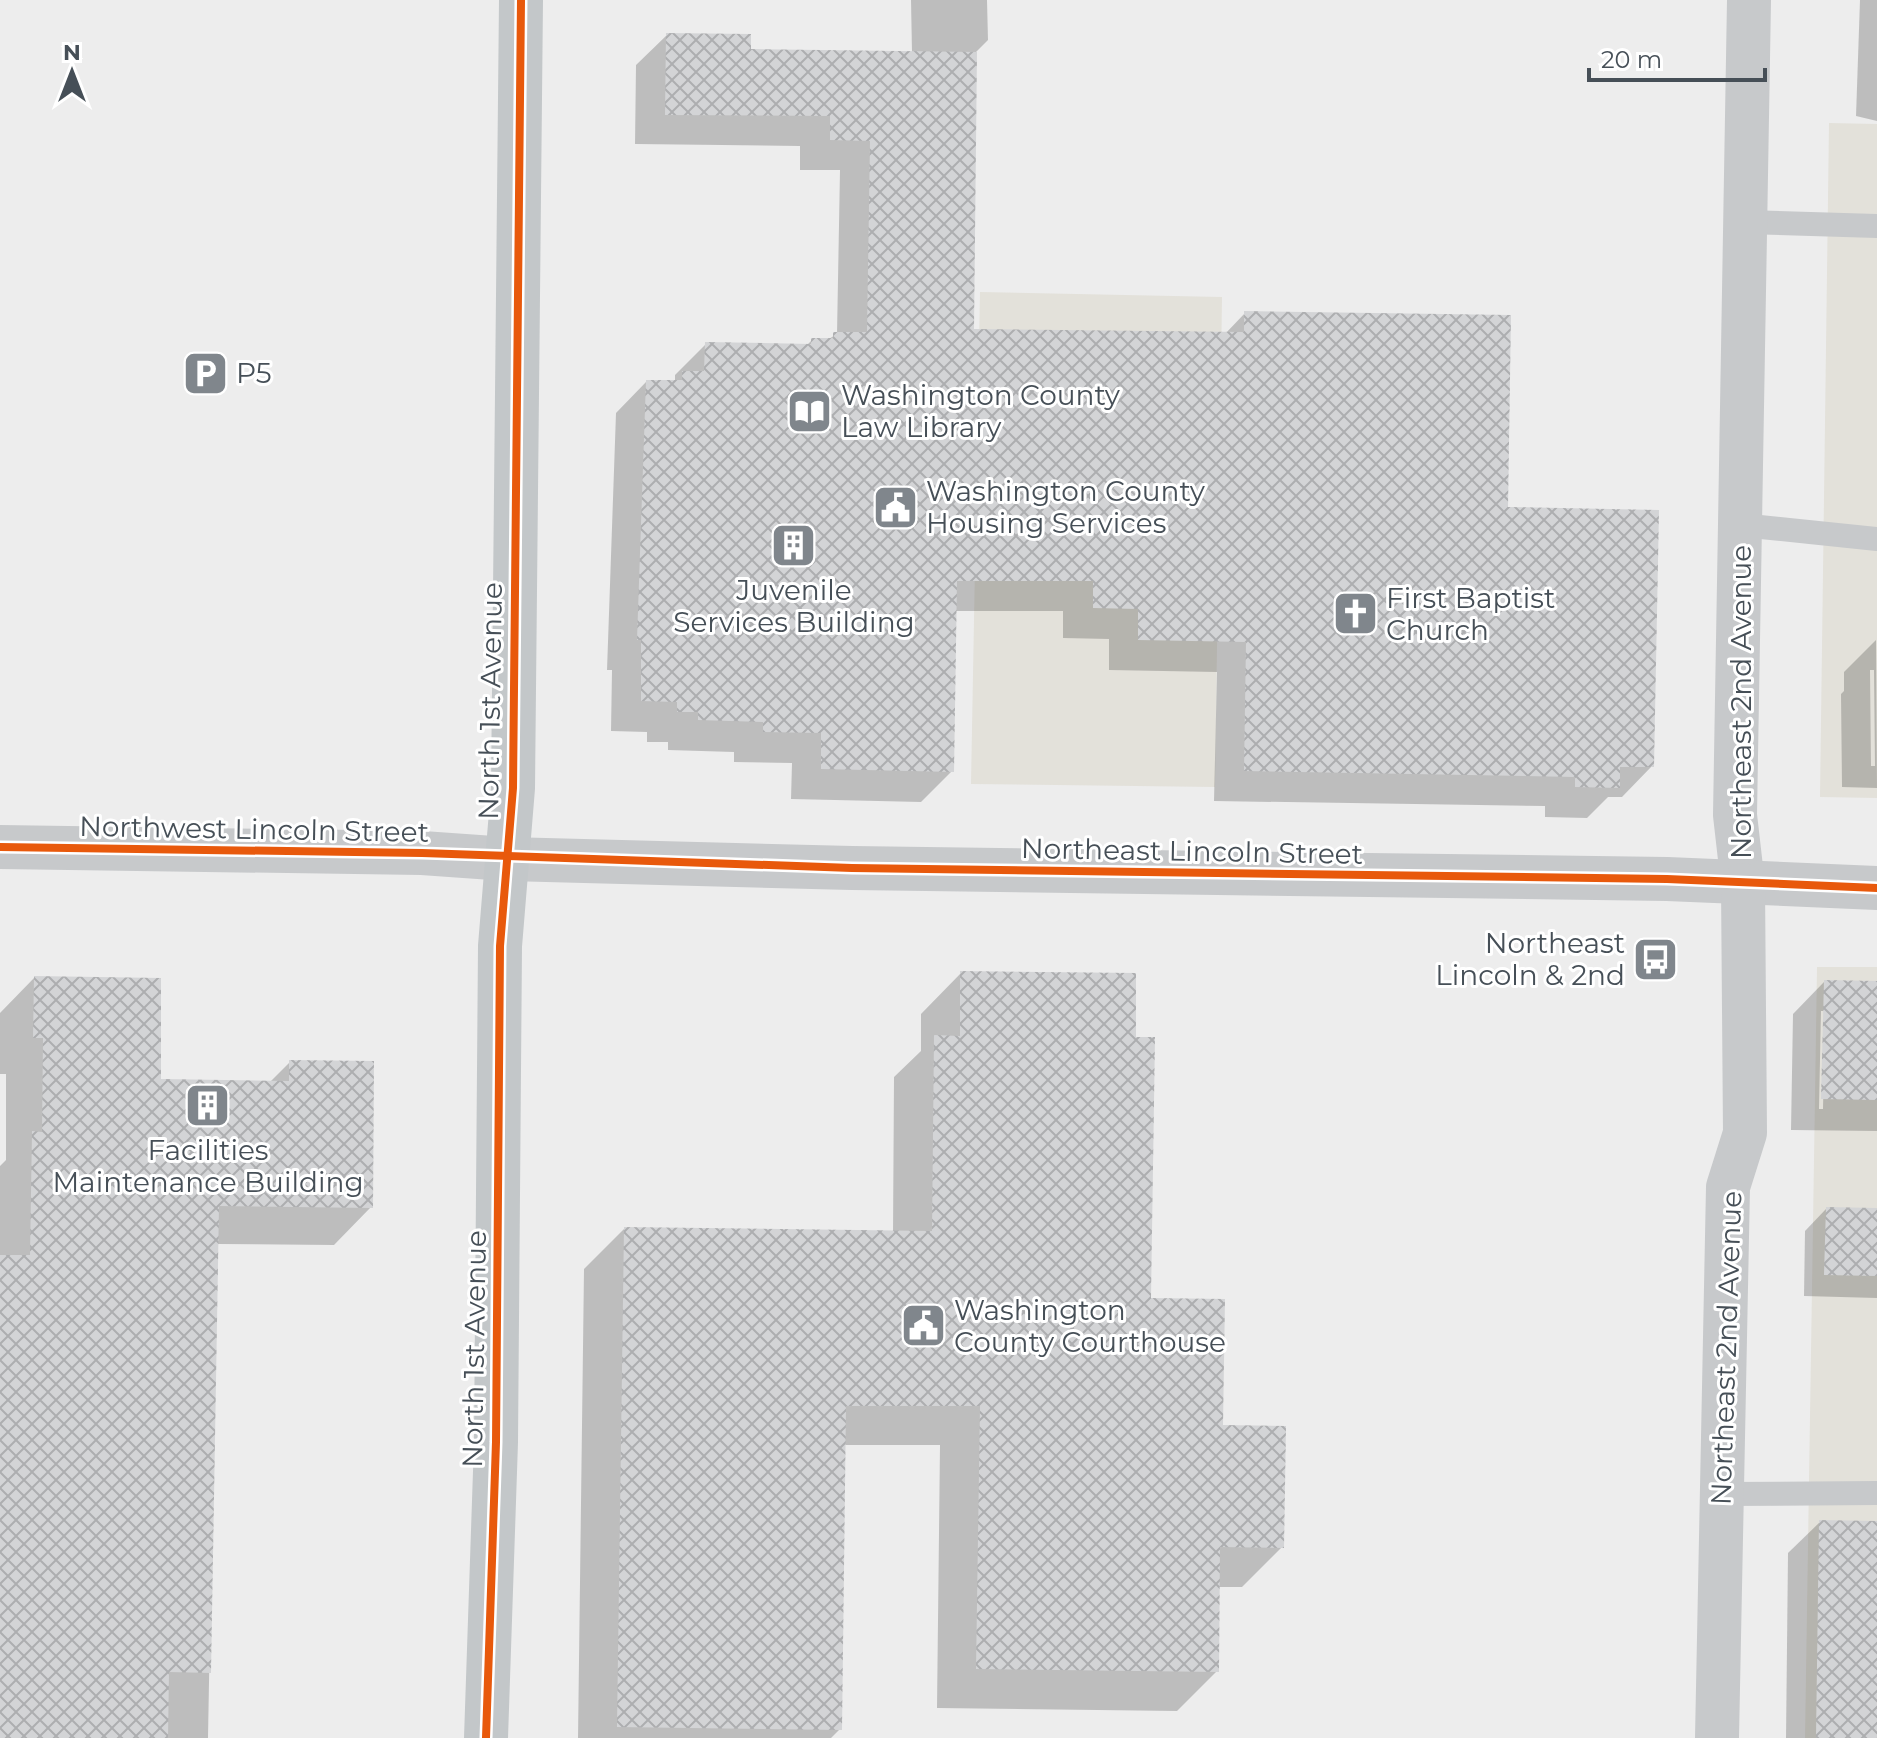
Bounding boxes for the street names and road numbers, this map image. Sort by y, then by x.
street label: Northeast 2nd Avenue [1724,545,1758,859]
street label: North 1st Avenue [471,582,509,820]
street label: Northwest Lincoln Street [79,809,429,849]
street label: Northeast Lincoln Street [1021,831,1363,871]
street label: Northeast 2nd Avenue [1704,1190,1748,1506]
street label: North 1st Avenue [455,1230,493,1468]

